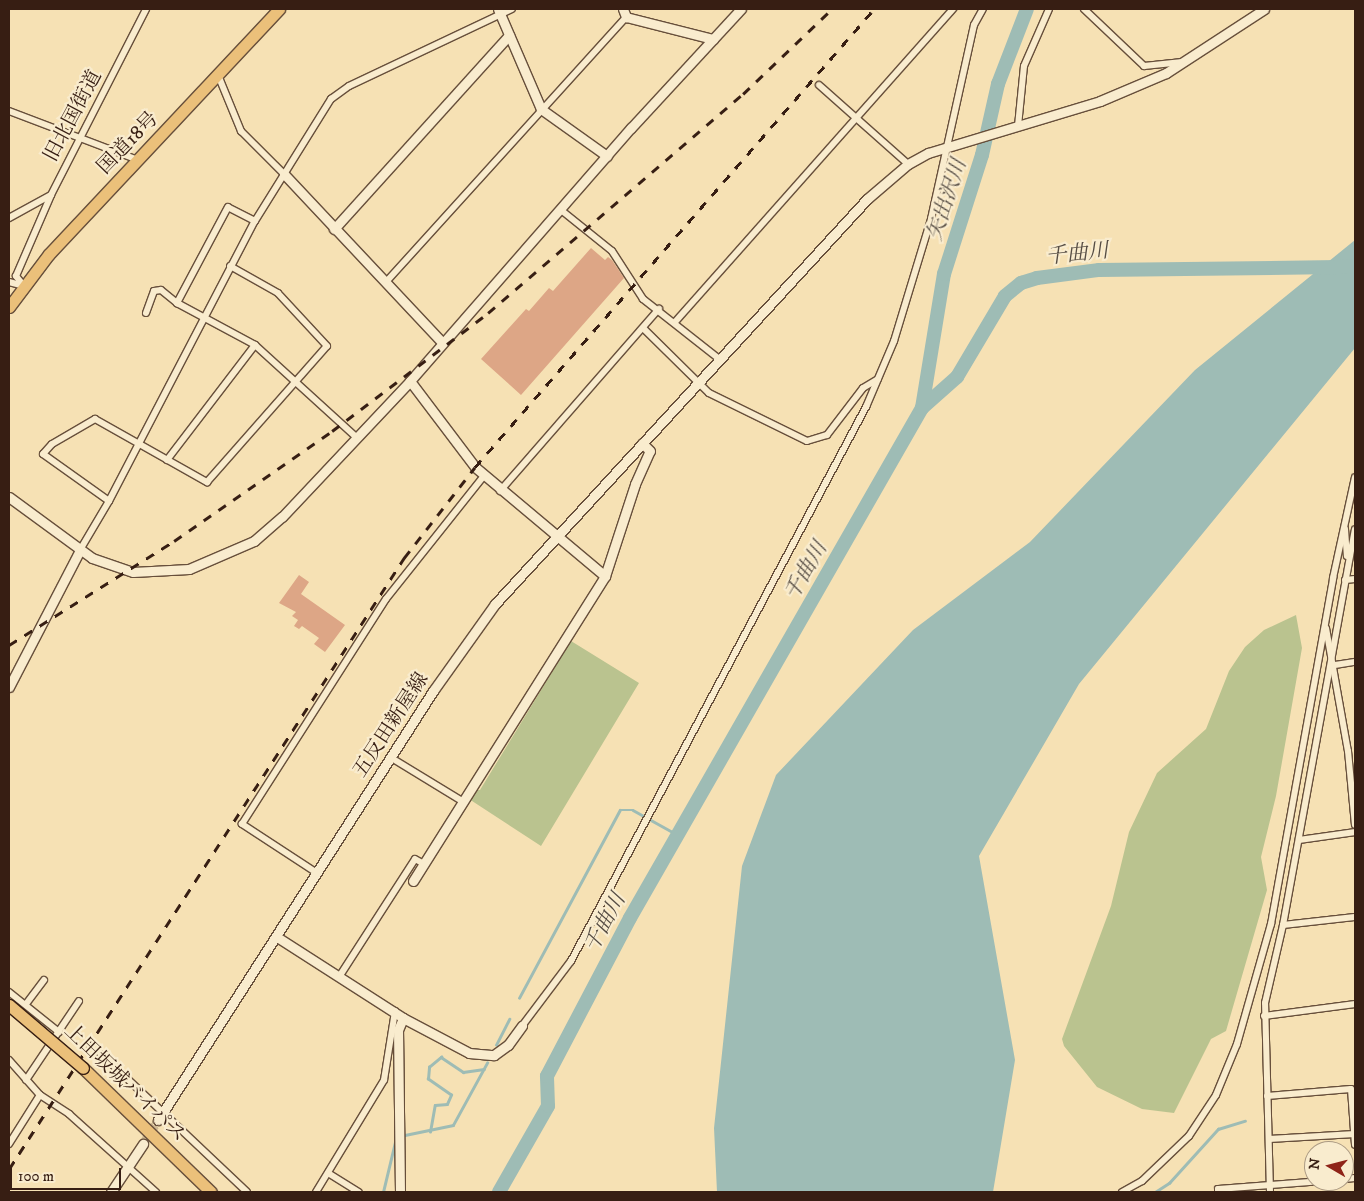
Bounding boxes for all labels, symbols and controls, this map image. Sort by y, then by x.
street label: 旧北国街道 [39,66,107,166]
street label: 国道18号 [93,107,163,179]
water label: 矢出沢川 [922,156,972,244]
water label: 千曲川 [1044,238,1110,270]
water label: 千曲川 [779,537,833,605]
street label: 五反田新屋線 [348,668,434,782]
water label: 千曲川 [579,889,631,957]
street label: 上田坂城バイパス [59,1019,191,1147]
north arrow [1304,1141,1354,1191]
text: N [1305,1157,1325,1171]
scale bar [12,1158,124,1190]
text: 100 m [18,1167,54,1186]

